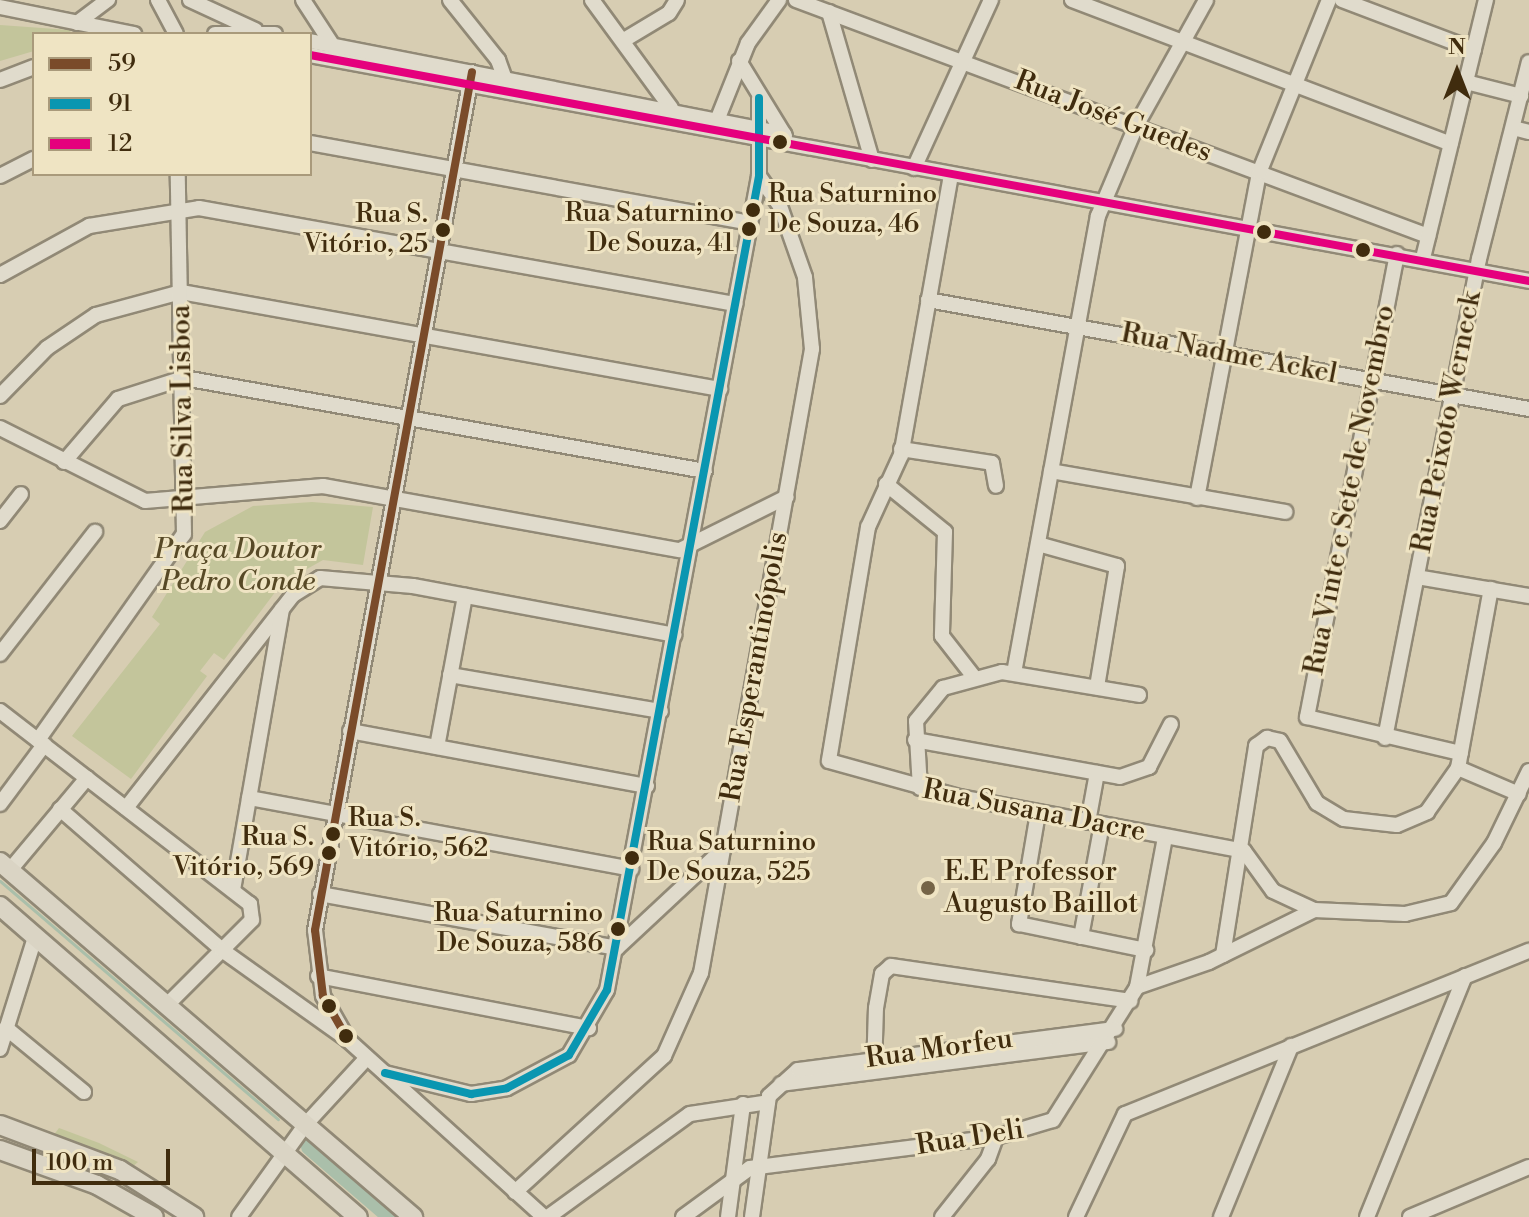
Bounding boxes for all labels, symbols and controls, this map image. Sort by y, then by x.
legend [32,32,312,176]
north arrow [1417,32,1497,112]
text: N [1448,34,1466,61]
text: 59 [108,49,136,79]
street label: Rua José Guedes [1010,64,1216,170]
text: 91 [108,89,132,119]
text: 12 [108,129,133,159]
unlabelled marker [772,134,788,150]
place label: Rua Saturnino De Souza, 46 [768,179,937,240]
place label: Rua Saturnino De Souza, 41 [565,198,734,260]
place label: Rua S. Vitório, 25 [303,199,428,260]
marker: Rua Saturnino De Souza, 46 [745,202,761,218]
marker: Rua Saturnino De Souza, 41 [741,221,757,237]
marker: Rua S. Vitório, 25 [435,222,451,238]
unlabelled marker [1256,224,1272,240]
unlabelled marker [1355,242,1371,258]
street label: Rua Peixoto Werneck [1405,288,1489,556]
street label: Rua Vinte e Sete de Novembro [1298,302,1402,678]
street label: Rua Silva Lisboa [164,304,202,514]
street label: Rua Nadme Ackel [1118,317,1340,391]
street label: Rua Esperantinópolis [715,530,795,804]
park label: Praça Doutor Pedro Conde [155,533,321,599]
street label: Rua Susana Dacre [920,773,1148,849]
place label: Rua S. Vitório, 562 [348,803,488,864]
place label: Rua S. Vitório, 569 [173,822,314,884]
marker: Rua S. Vitório, 562 [325,826,341,842]
place label: Rua Saturnino De Souza, 525 [647,827,816,888]
marker: Rua S. Vitório, 569 [321,845,337,861]
marker: Rua Saturnino De Souza, 525 [624,850,640,866]
place label: E.E Professor Augusto Baillot [944,855,1138,921]
marker: E.E Professor Augusto Baillot [919,879,937,897]
place label: Rua Saturnino De Souza, 586 [434,898,603,960]
marker: Rua Saturnino De Souza, 586 [610,921,626,937]
unlabelled marker [321,998,337,1014]
street label: Rua Morfeu [863,1022,1015,1076]
unlabelled marker [338,1028,354,1044]
street label: Rua Deli [914,1113,1026,1163]
scale bar [36,1133,174,1183]
text: 100 m [46,1148,113,1178]

